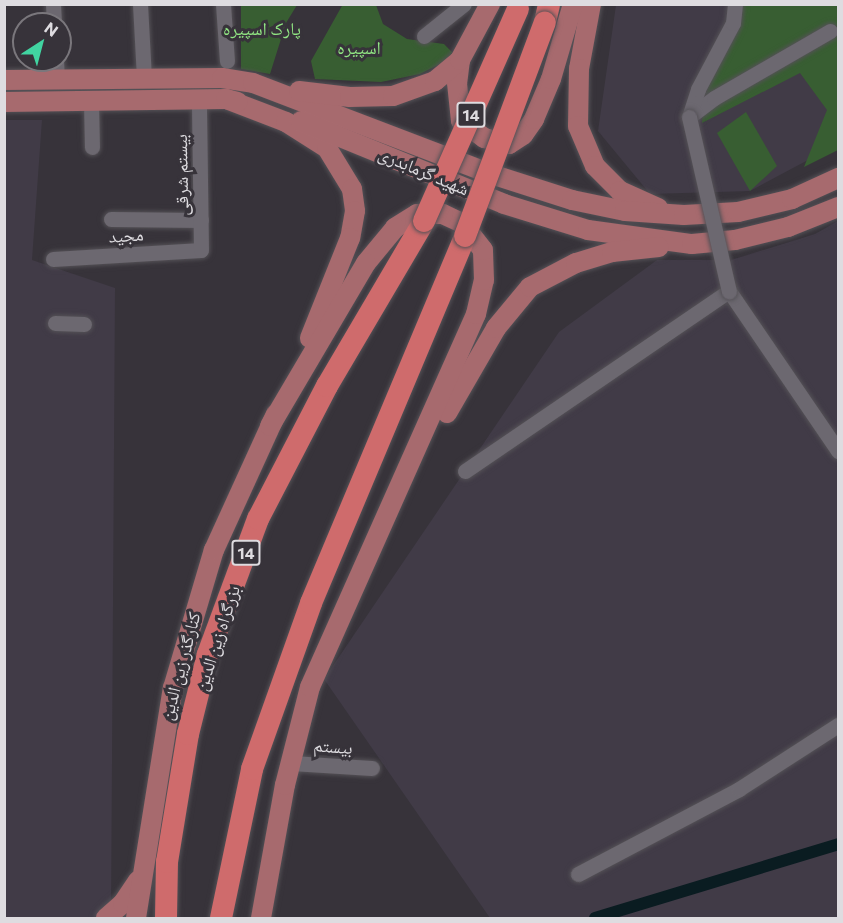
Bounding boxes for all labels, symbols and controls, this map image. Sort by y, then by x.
north arrow [12,12,72,72]
text: N [41,17,62,40]
park label: پارک اسپیره [223,17,301,39]
park label: اسپیره [337,36,381,58]
road number: 14 [456,102,486,128]
street label: بیستم شرقی [169,134,193,216]
street label: شهید گرمابدری [375,142,473,200]
street label: مجید [108,223,144,247]
road number: 14 [231,540,261,566]
street label: بزرگراه زین الدین [190,583,244,693]
street label: کنارگذر زین الدین [155,610,205,722]
street label: بیستم [313,734,353,758]

